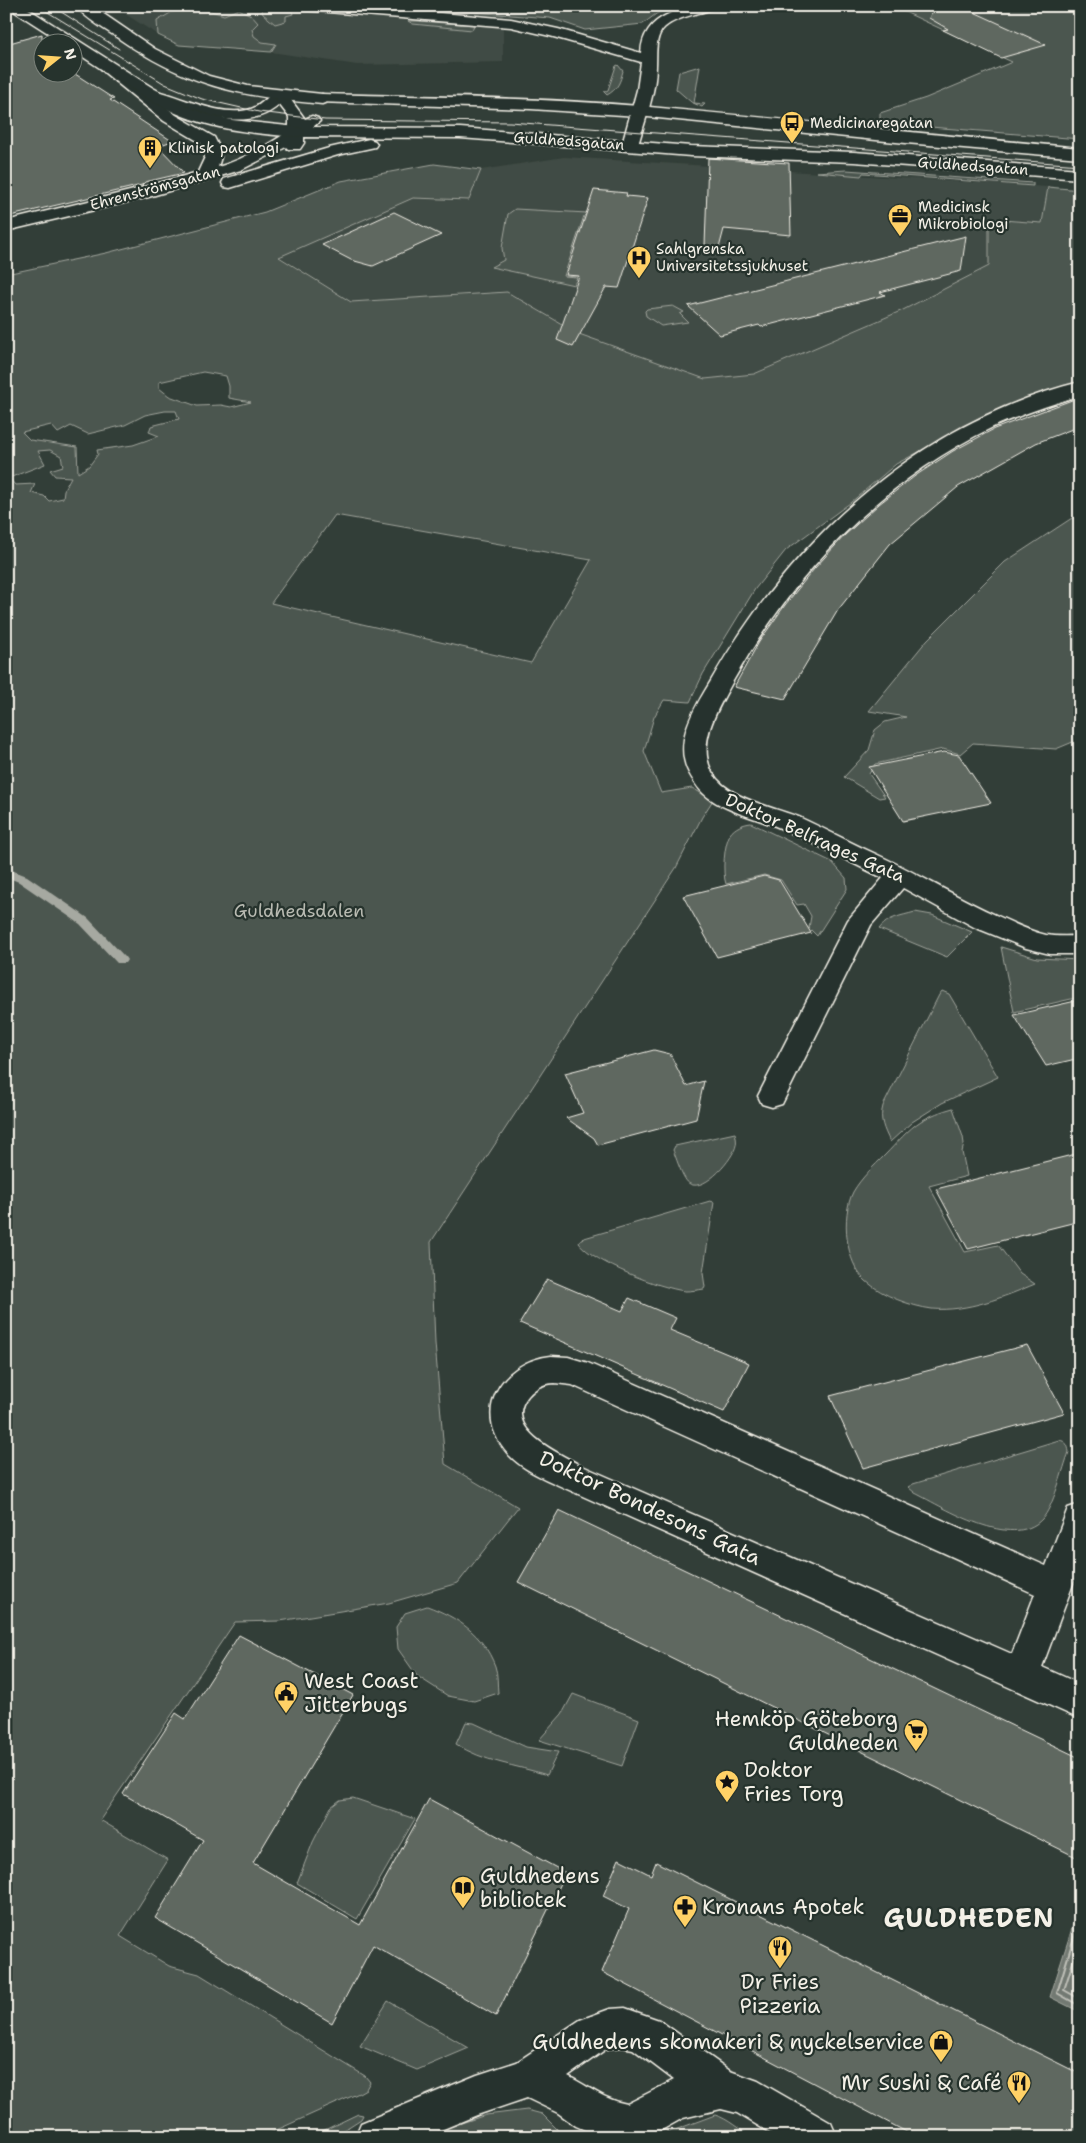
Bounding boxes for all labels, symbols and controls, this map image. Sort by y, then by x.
north arrow [32,32,82,82]
text: N [60,46,81,62]
bus stop icon: Medicinaregatan [779,110,805,144]
place label: Medicinaregatan [810,113,933,133]
street label: Guldhedsgatan [513,127,625,155]
building icon: Klinisk patologi [137,135,163,169]
place label: Klinisk patologi [168,138,279,158]
street label: Guldhedsgatan [917,152,1029,180]
street label: Ehrenströmsgatan [88,161,222,215]
place label: Medicinsk Mikrobiologi [918,197,1008,234]
office icon: Medicinsk Mikrobiologi [887,203,913,237]
place label: Sahlgrenska Universitetssjukhuset [656,239,808,276]
hospital icon: Sahlgrenska Universitetssjukhuset [626,245,652,279]
street label: Doktor Belfrages Gata [721,787,909,889]
park label: Guldhedsdalen [234,899,364,923]
street label: Doktor Bondesons Gata [535,1444,765,1572]
place label: West Coast Jitterbugs [304,1667,419,1719]
public building icon: West Coast Jitterbugs [273,1680,299,1714]
place label: Hemköp Göteborg Guldheden [715,1705,898,1757]
supermarket icon: Hemköp Göteborg Guldheden [903,1718,929,1752]
place label: Doktor Fries Torg [744,1756,844,1808]
place icon: Doktor Fries Torg [714,1769,740,1803]
place label: Guldhedens bibliotek [480,1862,600,1914]
library icon: Guldhedens bibliotek [450,1875,476,1909]
place label: Kronans Apotek [702,1893,864,1921]
pharmacy icon: Kronans Apotek [672,1894,698,1928]
district label: GULDHEDEN [883,1900,1055,1935]
restaurant icon: Dr Fries Pizzeria [767,1935,793,1969]
place label: Dr Fries Pizzeria [740,1968,820,2020]
place label: Guldhedens skomakeri & nyckelservice [532,2028,924,2056]
shop icon: Guldhedens skomakeri & nyckelservice [928,2029,954,2063]
place label: Mr Sushi & Café [841,2069,1002,2097]
restaurant icon: Mr Sushi & Café [1006,2070,1032,2104]

